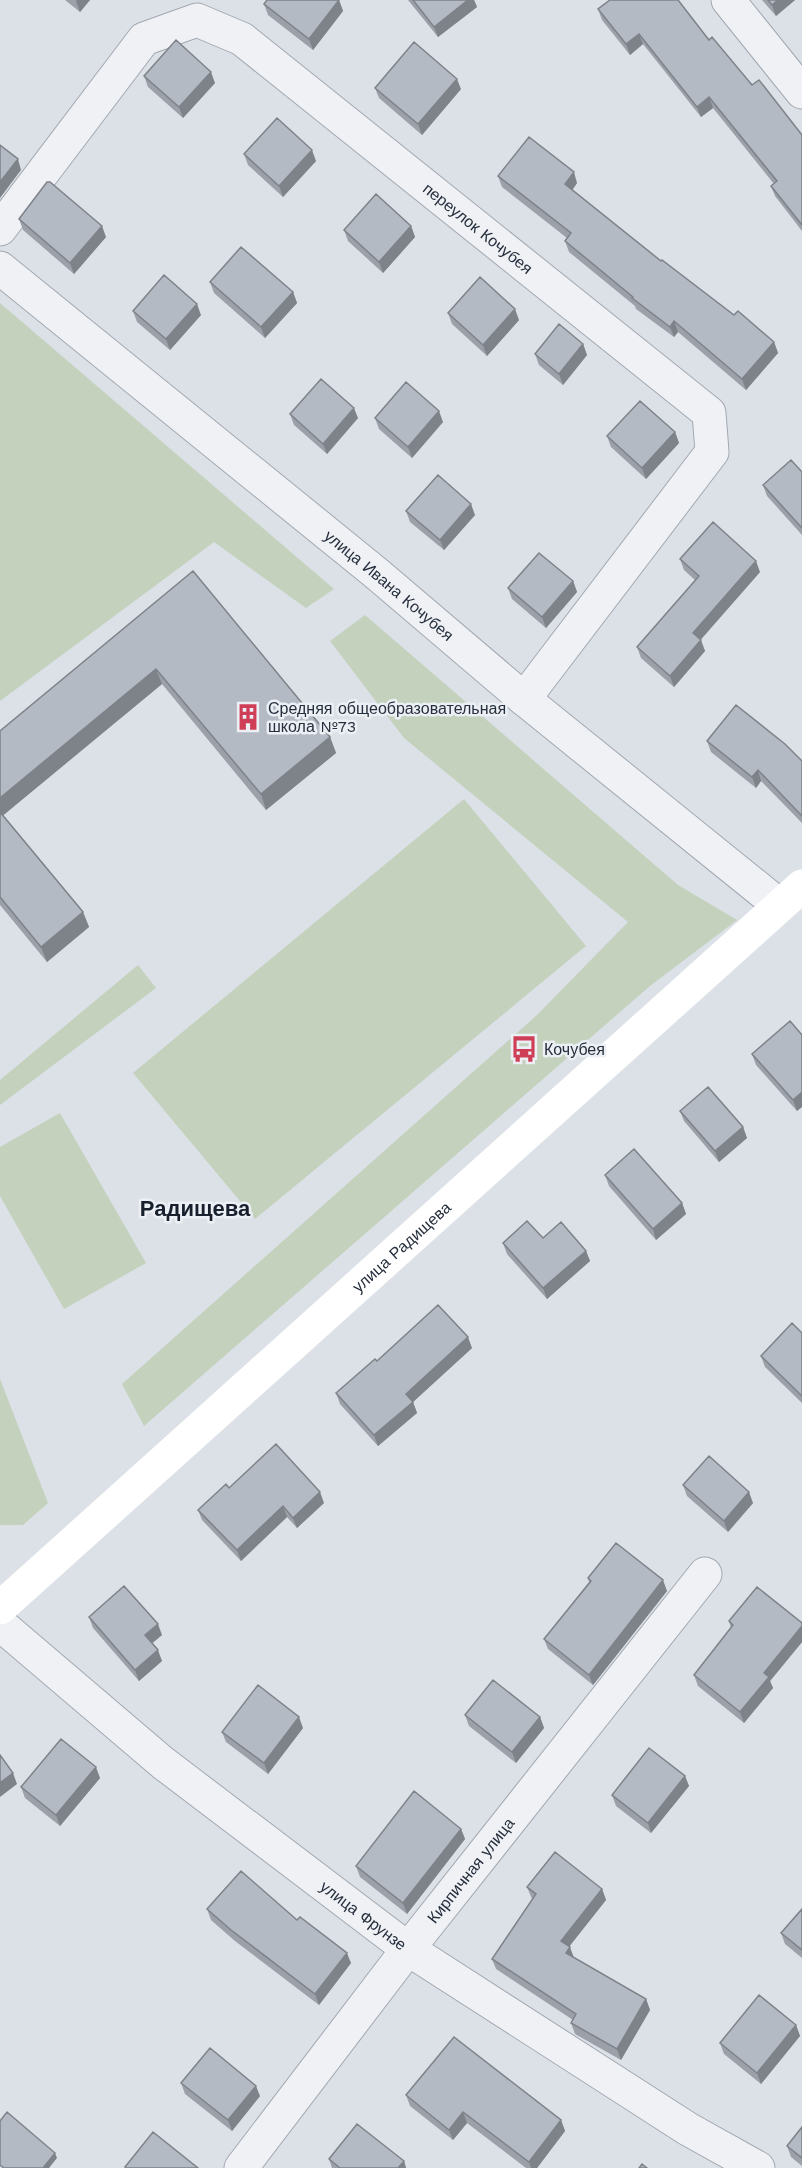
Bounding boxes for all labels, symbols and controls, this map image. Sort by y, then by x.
street label: переулок Кочубея [420,179,537,278]
street label: улица Ивана Кочубея [321,526,458,644]
place label: Средняя общеобразовательная школа №73 [268,699,506,736]
building icon: Средняя общеобразовательная школа №73 [233,702,263,732]
bus stop icon: Кочубея [509,1034,539,1064]
place label: Кочубея [544,1040,605,1059]
district label: Радищева [140,1196,251,1221]
street label: улица Радищева [348,1197,455,1296]
street label: Кирпичная улица [423,1814,518,1927]
street label: улица Фрунзе [317,1876,410,1954]

